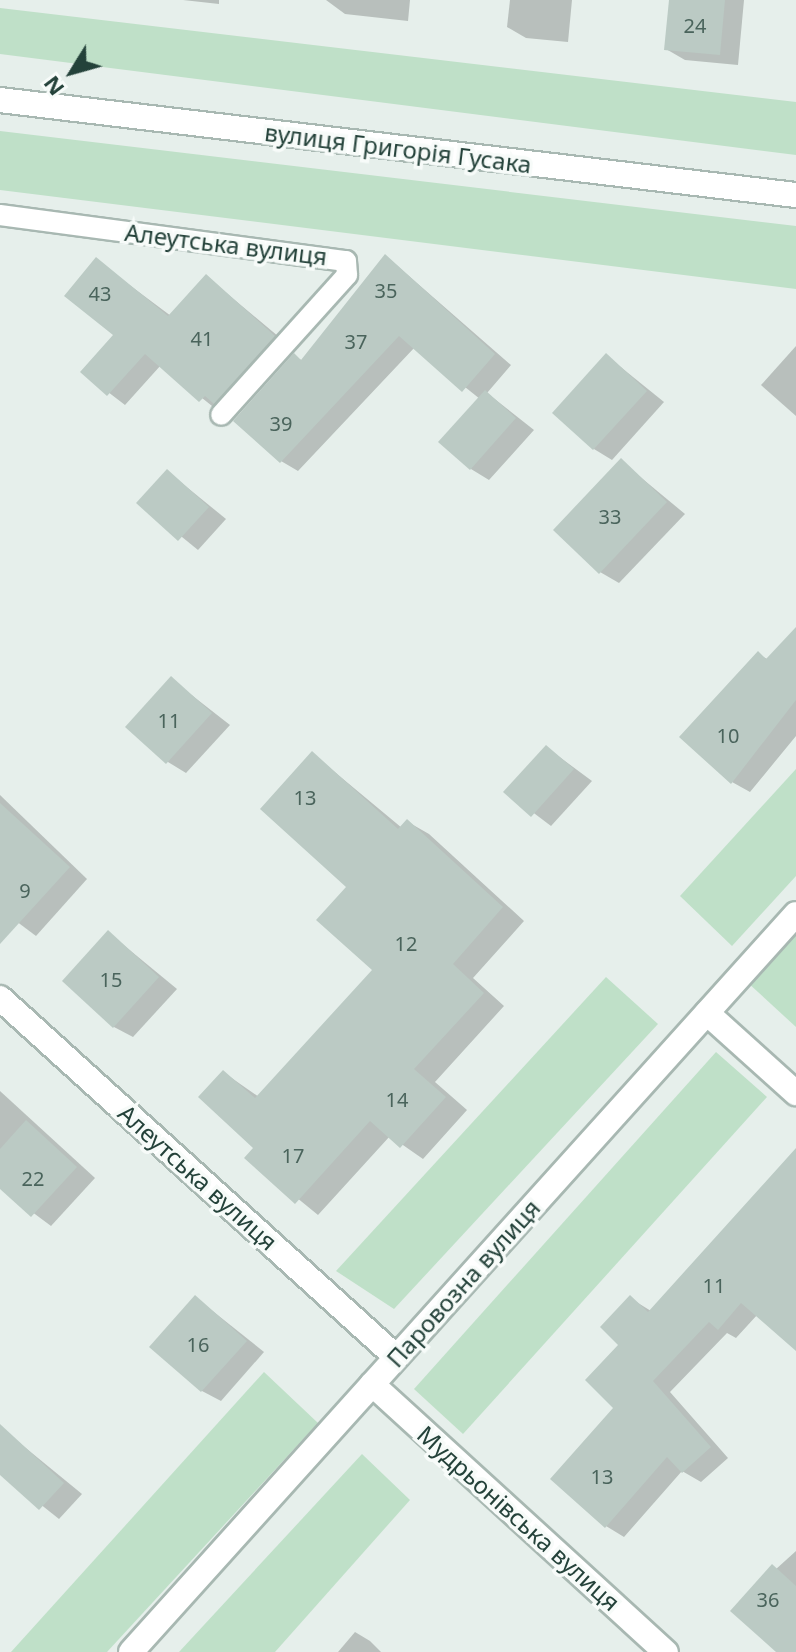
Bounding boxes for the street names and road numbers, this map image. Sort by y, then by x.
street label: вулиця Григорія Гусака [263,117,533,179]
street label: Алеутська вулиця [123,217,329,271]
street label: Алеутська вулиця [113,1098,283,1256]
street label: Паровозна вулиця [380,1193,546,1373]
street label: Мудрьонівська вулиця [412,1420,626,1616]

